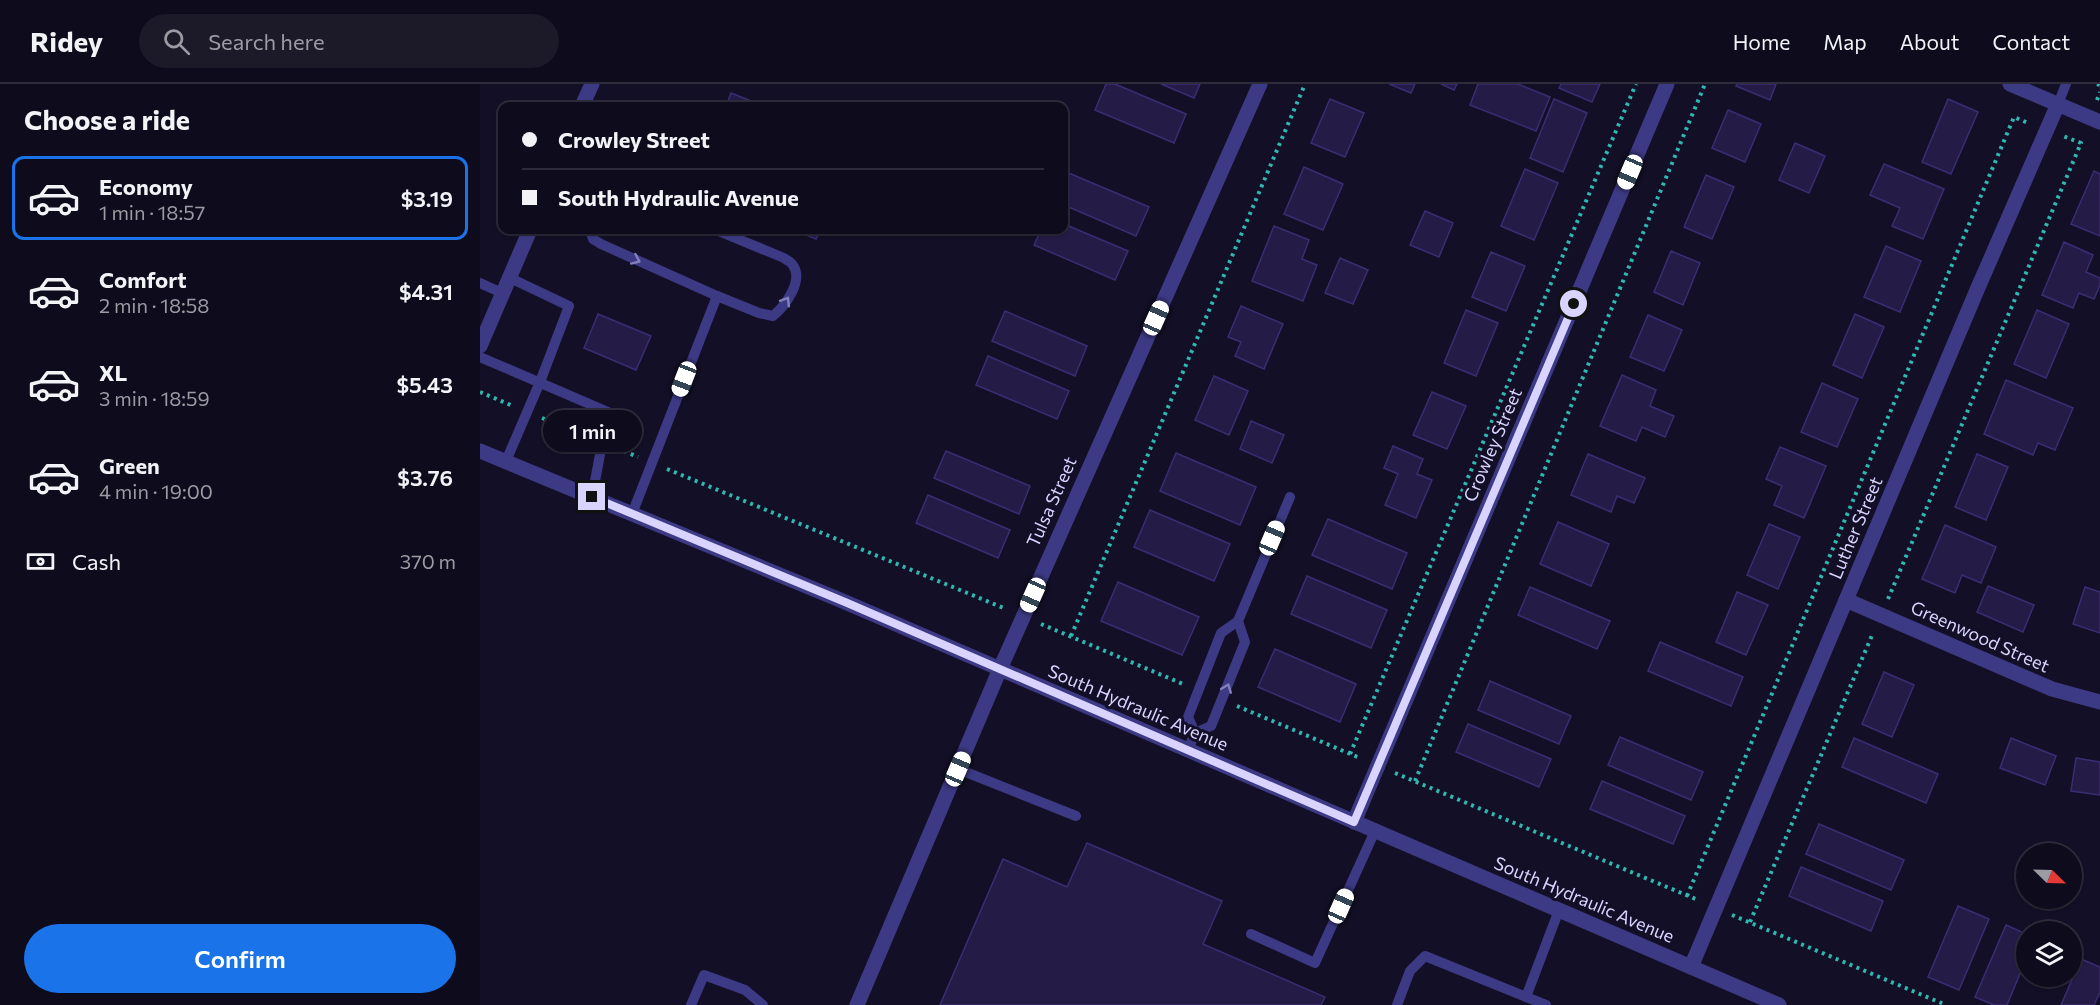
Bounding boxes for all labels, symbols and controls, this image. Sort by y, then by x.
search box [139,14,559,68]
text: Ridey [30,24,103,58]
icon: search [160,25,193,58]
text: Search here [208,28,325,55]
text: Home [1733,29,1790,54]
text: Map [1823,29,1867,54]
text: About [1900,29,1959,54]
text: Contact [1992,29,2070,54]
text: Choose a ride [24,103,190,136]
text: Crowley Street [558,126,710,153]
car [1615,152,1645,192]
icon: car [27,171,81,225]
text: Economy [99,173,193,200]
text: South Hydraulic Avenue [558,184,799,211]
text: $3.19 [401,185,453,212]
text: 1 min · 18:57 [99,200,205,224]
one-way arrow [630,253,641,265]
icon: car [27,264,81,318]
text: Comfort [99,266,187,293]
text: $4.31 [399,278,453,305]
route start [1560,290,1587,317]
text: 2 min · 18:58 [99,293,209,317]
one-way arrow [778,297,790,307]
car [1140,298,1172,338]
icon: car [27,357,81,411]
text: XL [99,359,127,386]
car [669,359,699,399]
text: $5.43 [397,371,453,398]
street label: Crowley Street [1458,384,1526,505]
text: 3 min · 18:59 [99,386,210,410]
callout: 1 min [543,410,642,452]
text: 1 min [569,419,616,443]
icon: car [27,450,81,504]
text: Green [99,452,160,479]
street label: Tulsa Street [1021,453,1081,550]
text: $3.76 [397,464,453,491]
street label: Luther Street [1824,473,1887,582]
text: 4 min · 19:00 [99,479,213,503]
route end [578,483,605,510]
car [1257,518,1287,558]
icon: cash [24,545,57,578]
text: Cash [72,548,121,575]
text: 370 m [400,549,456,573]
car [1017,575,1049,615]
street label: Greenwood Street [1908,596,2053,677]
street label: South Hydraulic Avenue [1045,659,1232,755]
one-way arrow [1219,683,1232,694]
car [943,749,973,789]
north arrow [2016,843,2082,909]
map controls [2016,843,2082,987]
street label: South Hydraulic Avenue [1491,851,1678,947]
car [1325,886,1357,926]
button: layers [2016,921,2082,987]
button: Confirm [24,924,456,993]

